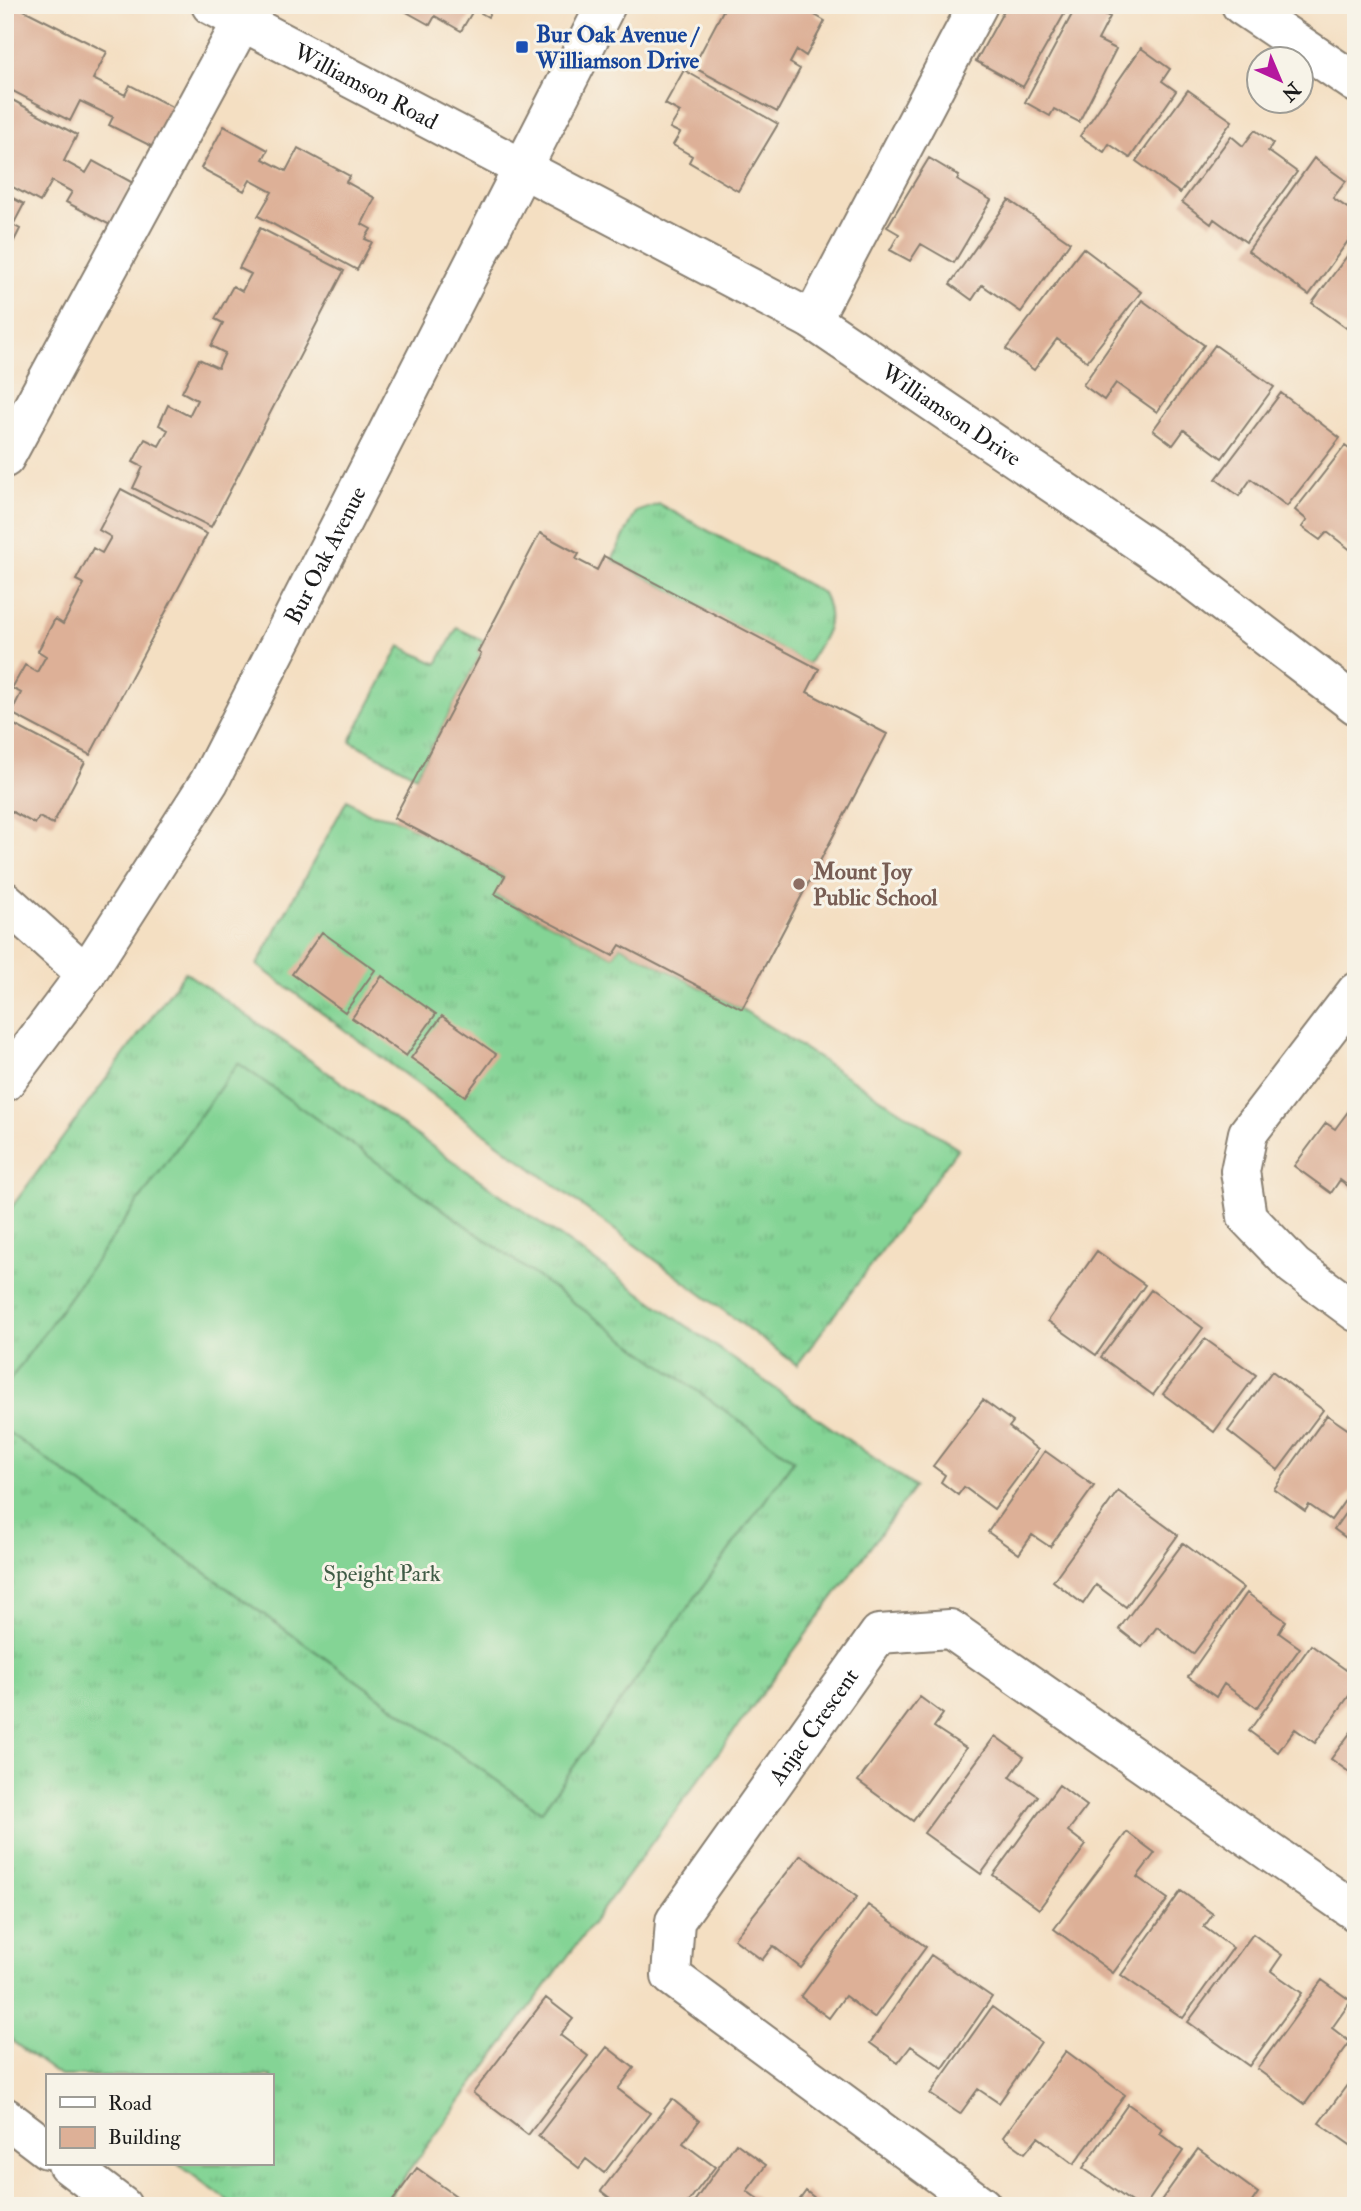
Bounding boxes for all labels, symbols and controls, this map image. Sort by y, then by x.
place label: Bur Oak Avenue / Williamson Drive [535,20,701,75]
street label: Williamson Road [288,36,443,136]
marker: Bur Oak Avenue / Williamson Drive [514,39,530,55]
north arrow [1246,46,1316,116]
text: N [1276,76,1306,107]
street label: Williamson Drive [875,356,1027,473]
street label: Bur Oak Avenue [278,481,372,629]
place label: Mount Joy Public School [812,857,939,912]
marker: Mount Joy Public School [791,876,807,892]
park label: Speight Park [323,1559,441,1589]
street label: Anjac Crescent [762,1662,865,1791]
legend [46,2074,273,2166]
text: Road [108,2090,153,2117]
text: Building [108,2124,181,2151]

